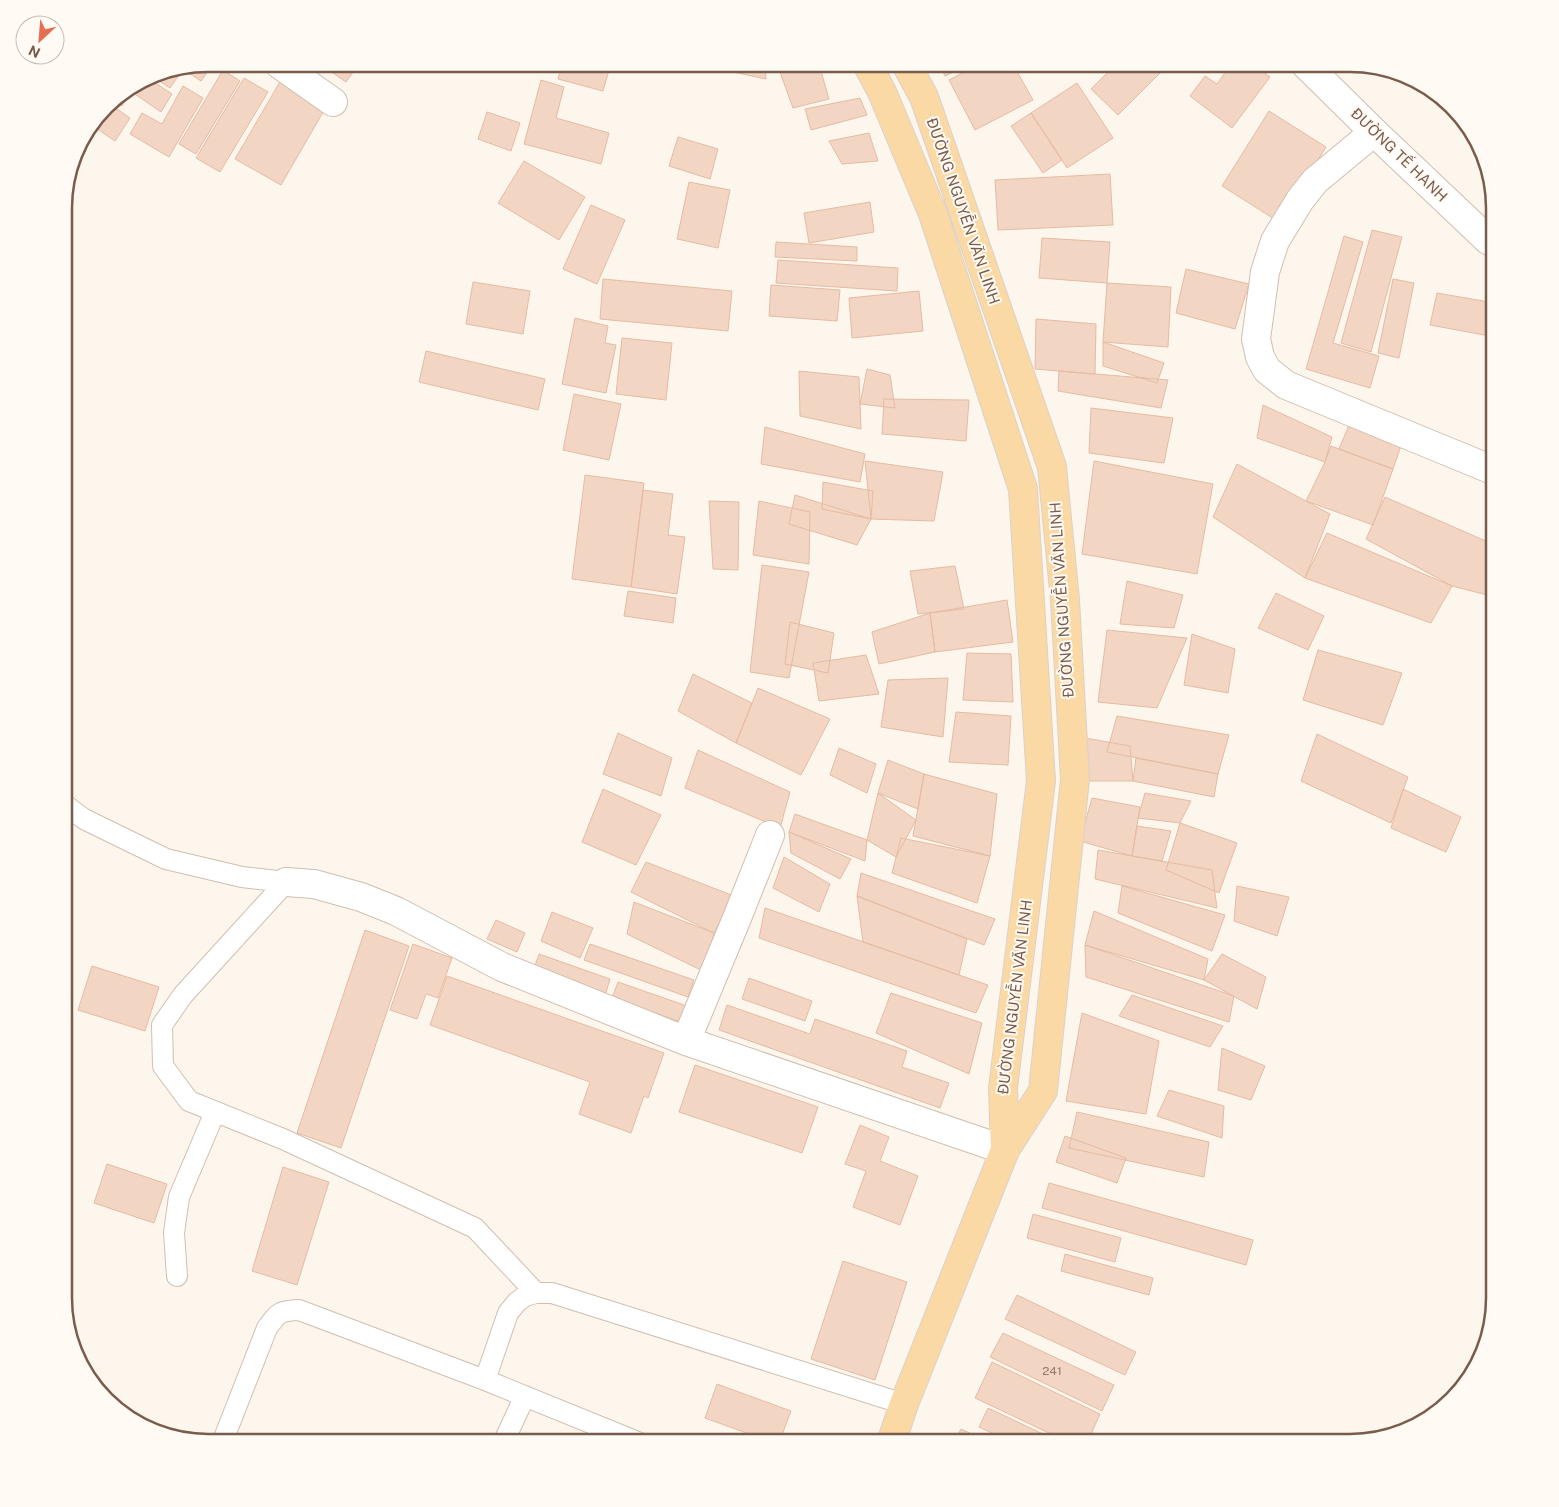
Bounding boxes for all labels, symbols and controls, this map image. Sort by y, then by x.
north arrow [15,15,65,65]
text: N [26,42,43,61]
street label: ĐƯỜNG TẾ HANH [1348,103,1452,205]
street label: ĐƯỜNG NGUYỄN VĂN LINH [924,115,1005,306]
street label: ĐƯỜNG NGUYỄN VĂN LINH [1044,502,1077,699]
street label: ĐƯỜNG NGUYỄN VĂN LINH [992,898,1035,1095]
house number: 241 [1042,1364,1062,1378]

